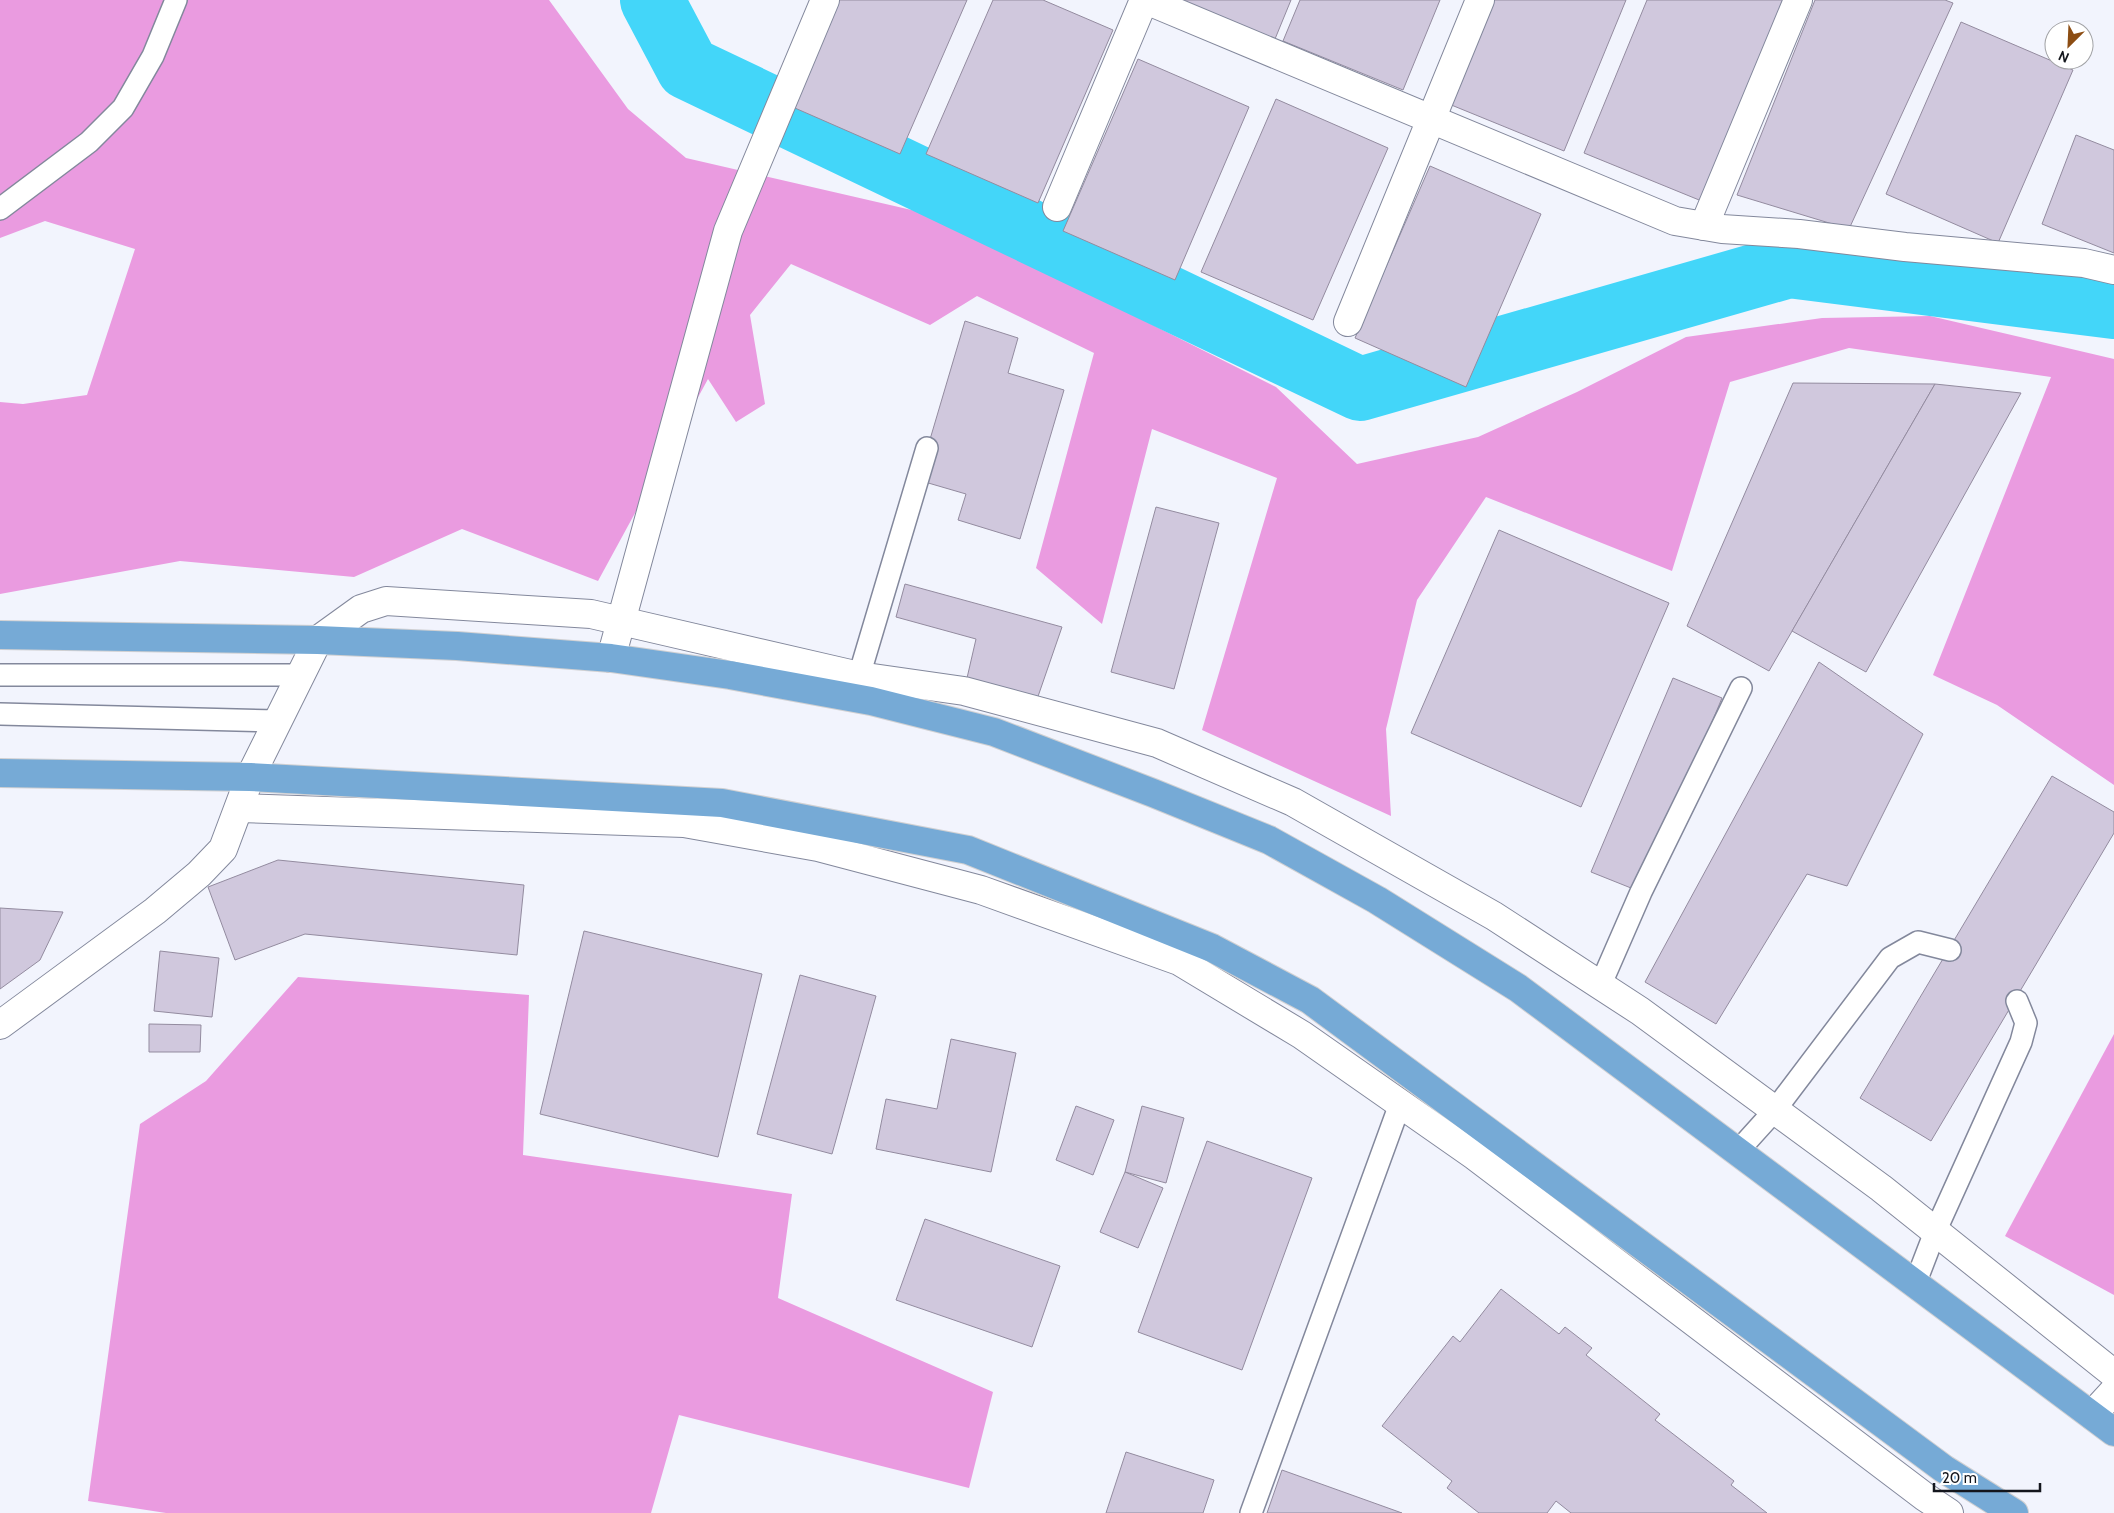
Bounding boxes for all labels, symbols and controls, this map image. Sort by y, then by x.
north arrow [2044,20,2094,70]
text: N [2056,47,2072,67]
scale bar [1934,1460,2040,1492]
text: 20 m [1942,1469,1977,1487]

